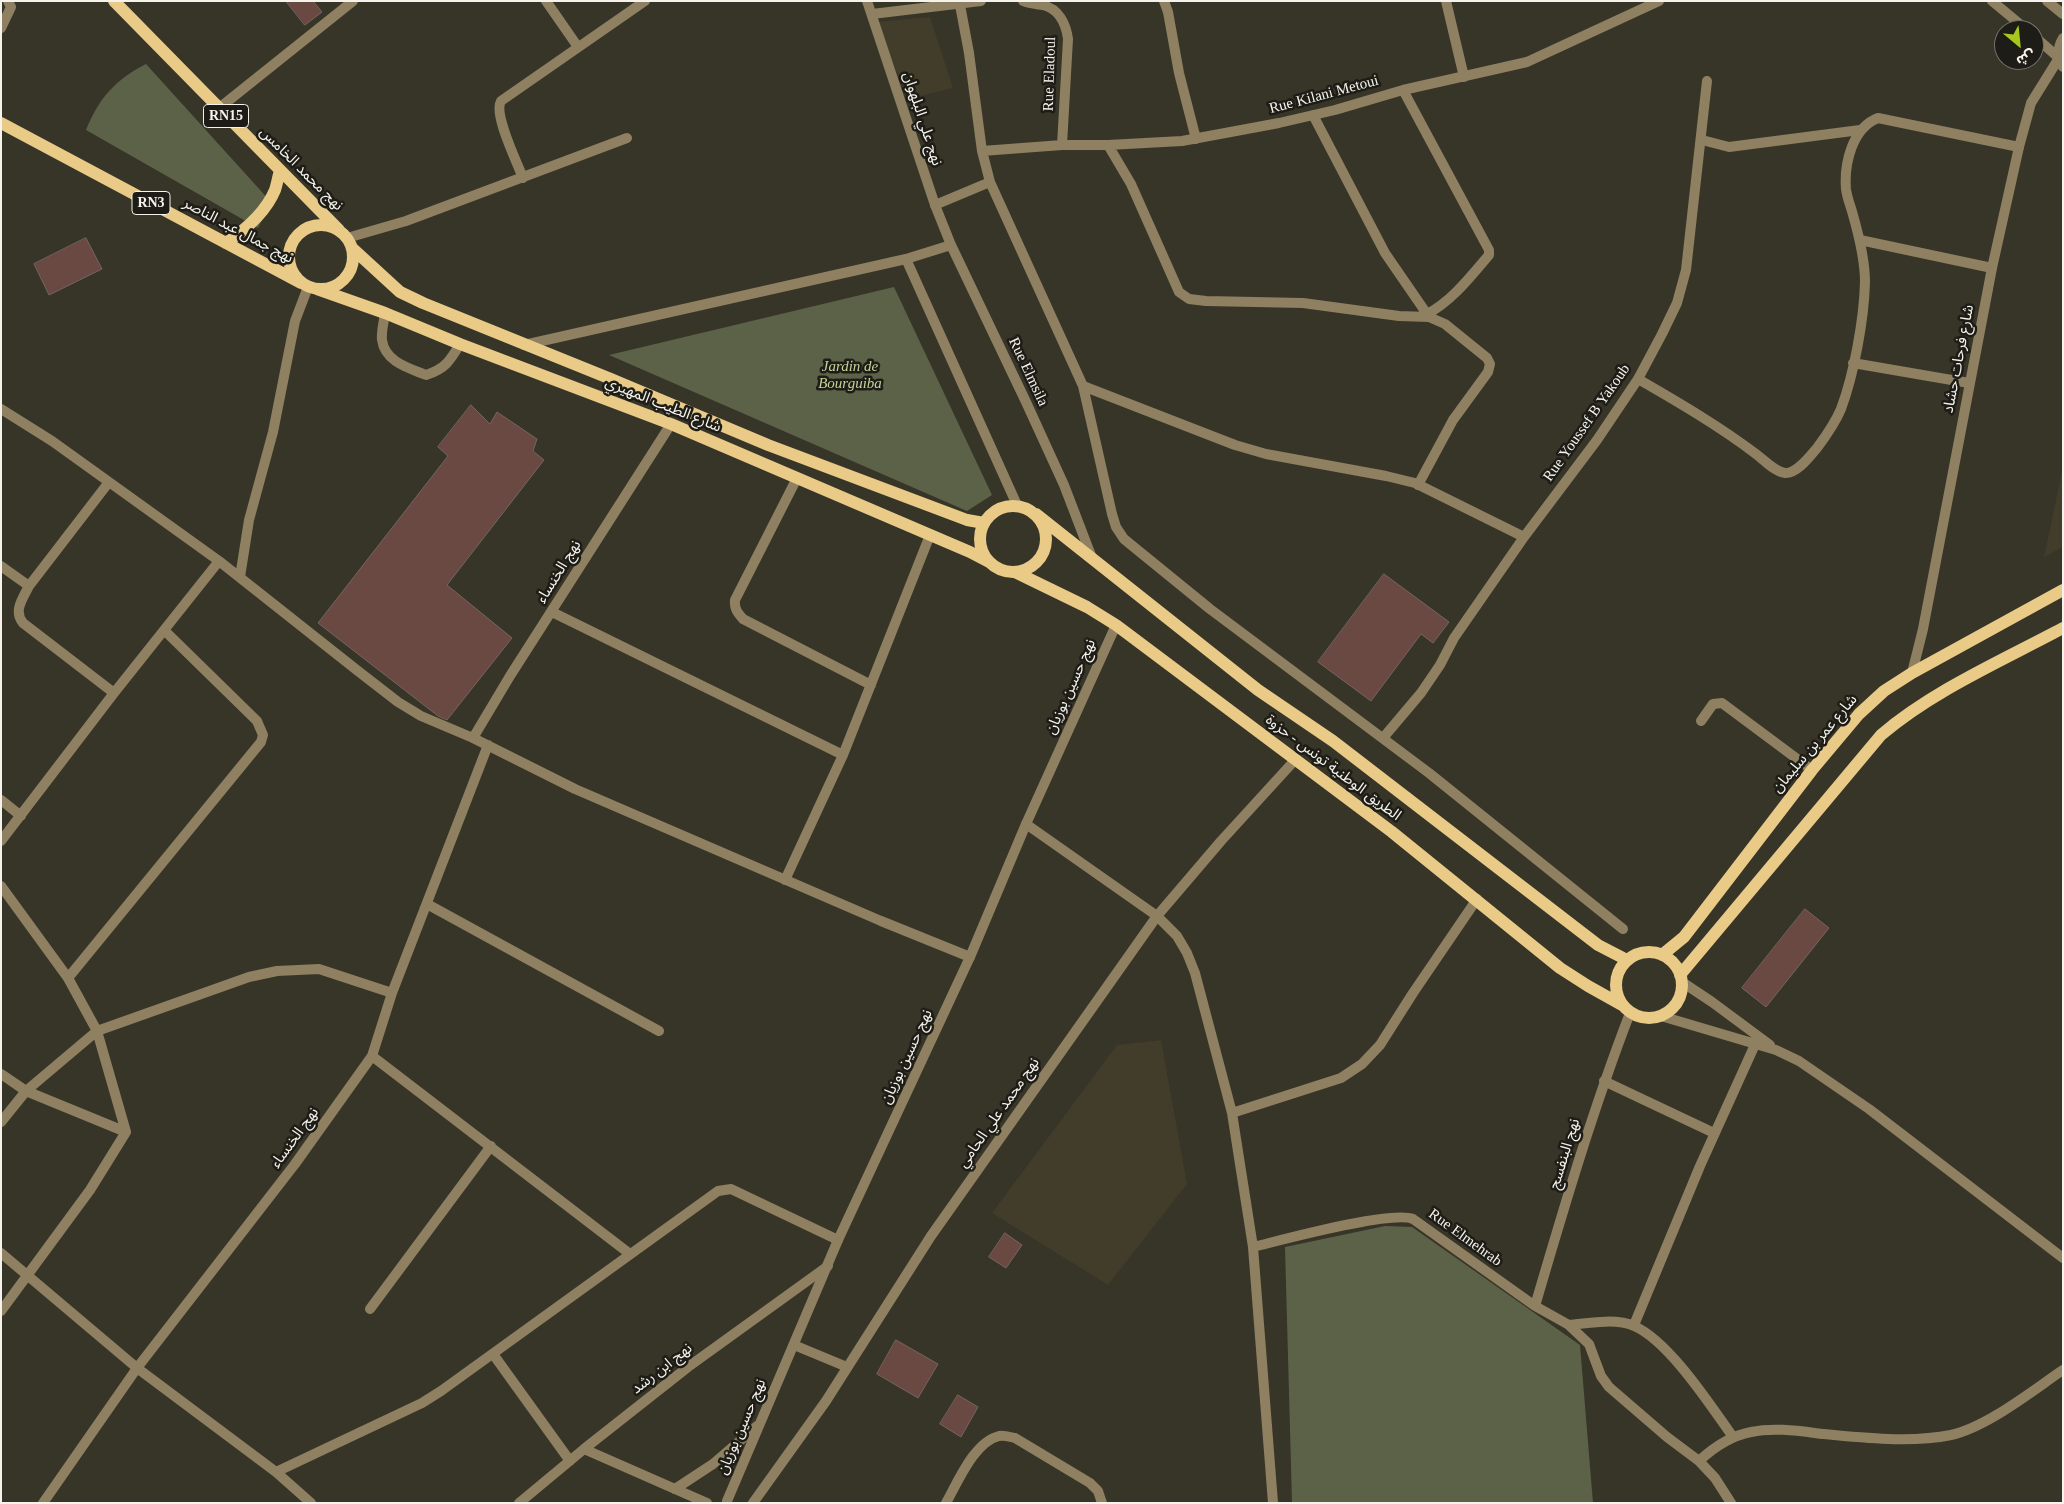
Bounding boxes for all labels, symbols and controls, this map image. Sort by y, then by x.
north arrow [1994,20,2044,70]
street label: Rue Eladoul [1040,36,1060,112]
text: ش [2014,47,2038,69]
street label: نهج علي البلهوان [898,70,946,168]
street label: Rue Kilani Metoui [1267,72,1381,118]
road number: RN15 [204,104,248,128]
street label: نهج محمد الخامس [255,123,347,215]
road number: RN3 [132,192,170,214]
street label: نهج جمال عبد الناصر [180,194,296,268]
street label: شارع فرحات حشاد [1940,303,1978,415]
street label: Rue Elmsila [1004,335,1052,409]
park label: Jardin de Bourguiba [818,358,882,393]
street label: Rue Youssef B Yakoub [1540,361,1634,485]
street label: شارع الطيب المهيري [602,374,724,436]
street label: نهج الخنساء [533,537,585,607]
street label: نهج حسين بوزيان [1042,637,1100,737]
street label: شارع عمر بن سليمان [1769,691,1861,797]
street label: الطريق الوطنية تونس - حزوة [1262,711,1404,825]
street label: نهج حسين بوزيان [877,1007,937,1107]
street label: نهج محمد علي الحامي [954,1055,1044,1171]
street label: نهج الخنساء [267,1104,323,1172]
street label: نهج البنفسج [1546,1117,1584,1191]
street label: Rue Elmehrab [1425,1205,1505,1271]
street label: نهج ابن رشد [628,1340,696,1398]
street label: نهج حسين بوزيان [714,1376,770,1478]

